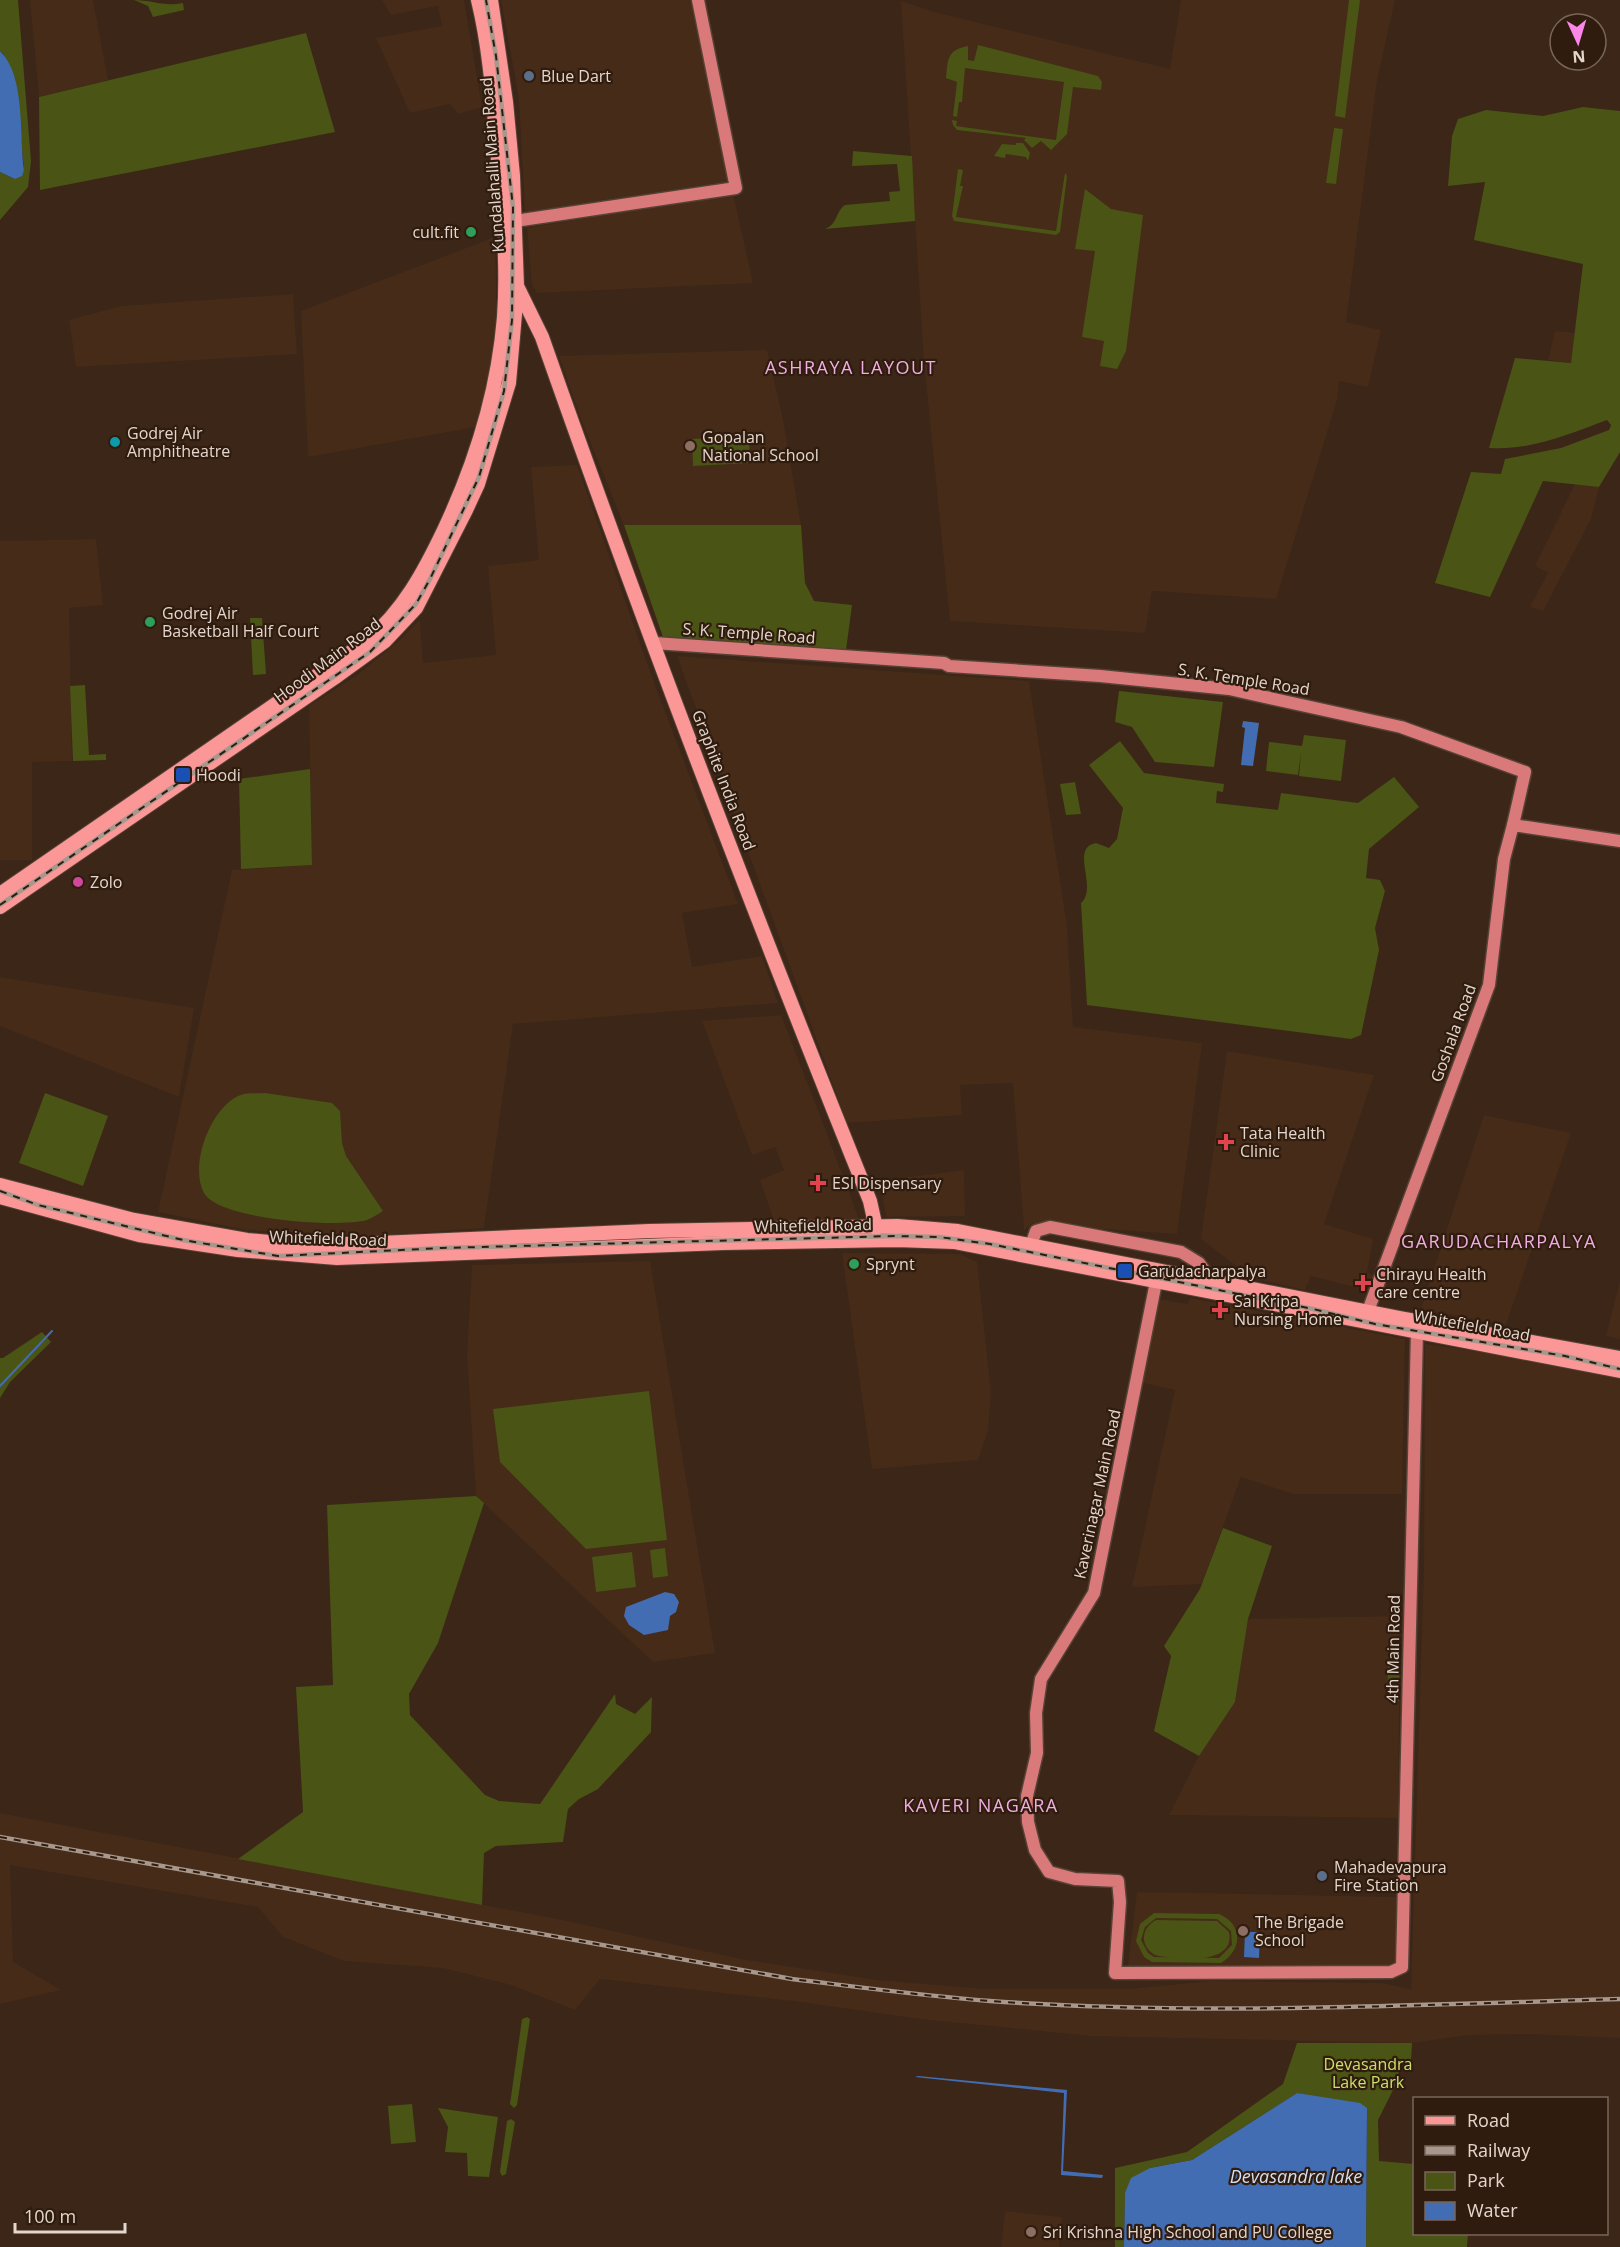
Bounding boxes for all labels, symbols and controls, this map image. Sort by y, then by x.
north arrow [1548,12,1608,72]
text: N [1572,46,1586,68]
place label: Blue Dart [541,65,611,87]
marker: Blue Dart [522,69,536,83]
street label: Kundalahalli Main Road [475,77,509,253]
place label: cult.fit [412,221,459,243]
marker: cult.fit [464,225,478,239]
district label: ASHRAYA LAYOUT [765,355,937,379]
place label: Godrej Air Amphitheatre [127,422,230,462]
place label: Gopalan National School [702,426,819,466]
marker: Godrej Air Amphitheatre [108,435,122,449]
marker: Gopalan National School [683,439,697,453]
place label: Godrej Air Basketball Half Court [162,602,319,642]
street label: Hoodi Main Road [269,613,385,707]
marker: Godrej Air Basketball Half Court [143,615,157,629]
street label: S. K. Temple Road [682,617,816,649]
street label: S. K. Temple Road [1177,658,1311,700]
street label: Graphite India Road [687,707,761,853]
place label: Hoodi [196,764,241,786]
marker: Hoodi [174,766,192,784]
place label: Zolo [90,871,122,893]
marker: Zolo [71,875,85,889]
street label: Goshala Road [1425,981,1481,1085]
place label: Tata Health Clinic [1240,1122,1326,1162]
marker: Tata Health Clinic [1217,1133,1235,1151]
place label: ESI Dispensary [832,1172,942,1194]
marker: ESI Dispensary [809,1174,827,1192]
street label: Whitefield Road [754,1213,872,1237]
street label: Whitefield Road [269,1225,387,1251]
district label: GARUDACHARPALYA [1401,1229,1597,1253]
place label: Sprynt [866,1253,915,1275]
marker: Sprynt [847,1257,861,1271]
place label: Garudacharpalya [1138,1260,1266,1282]
marker: Garudacharpalya [1116,1262,1134,1280]
place label: Chirayu Health care centre [1376,1263,1487,1303]
marker: Chirayu Health care centre [1354,1274,1372,1292]
place label: Sai Kripa Nursing Home [1234,1290,1342,1330]
marker: Sai Kripa Nursing Home [1211,1301,1229,1319]
street label: Whitefield Road [1412,1304,1532,1346]
street label: Kaverinagar Main Road [1068,1407,1126,1581]
street label: 4th Main Road [1381,1595,1405,1703]
district label: KAVERI NAGARA [903,1793,1059,1817]
place label: Mahadevapura Fire Station [1334,1856,1447,1896]
marker: Mahadevapura Fire Station [1315,1869,1329,1883]
place label: The Brigade School [1255,1911,1344,1951]
marker: The Brigade School [1236,1924,1250,1938]
park label: Devasandra Lake Park [1323,2053,1413,2093]
legend [1413,2097,1608,2235]
text: Road [1467,2108,1510,2132]
text: Railway [1467,2138,1531,2162]
water label: Devasandra lake [1230,2164,1362,2188]
text: Park [1467,2168,1505,2192]
scale bar [15,2196,124,2234]
text: Water [1467,2198,1518,2222]
text: 100 m [24,2204,76,2228]
place label: Sri Krishna High School and PU College [1043,2221,1332,2243]
marker: Sri Krishna High School and PU College [1024,2225,1038,2239]

